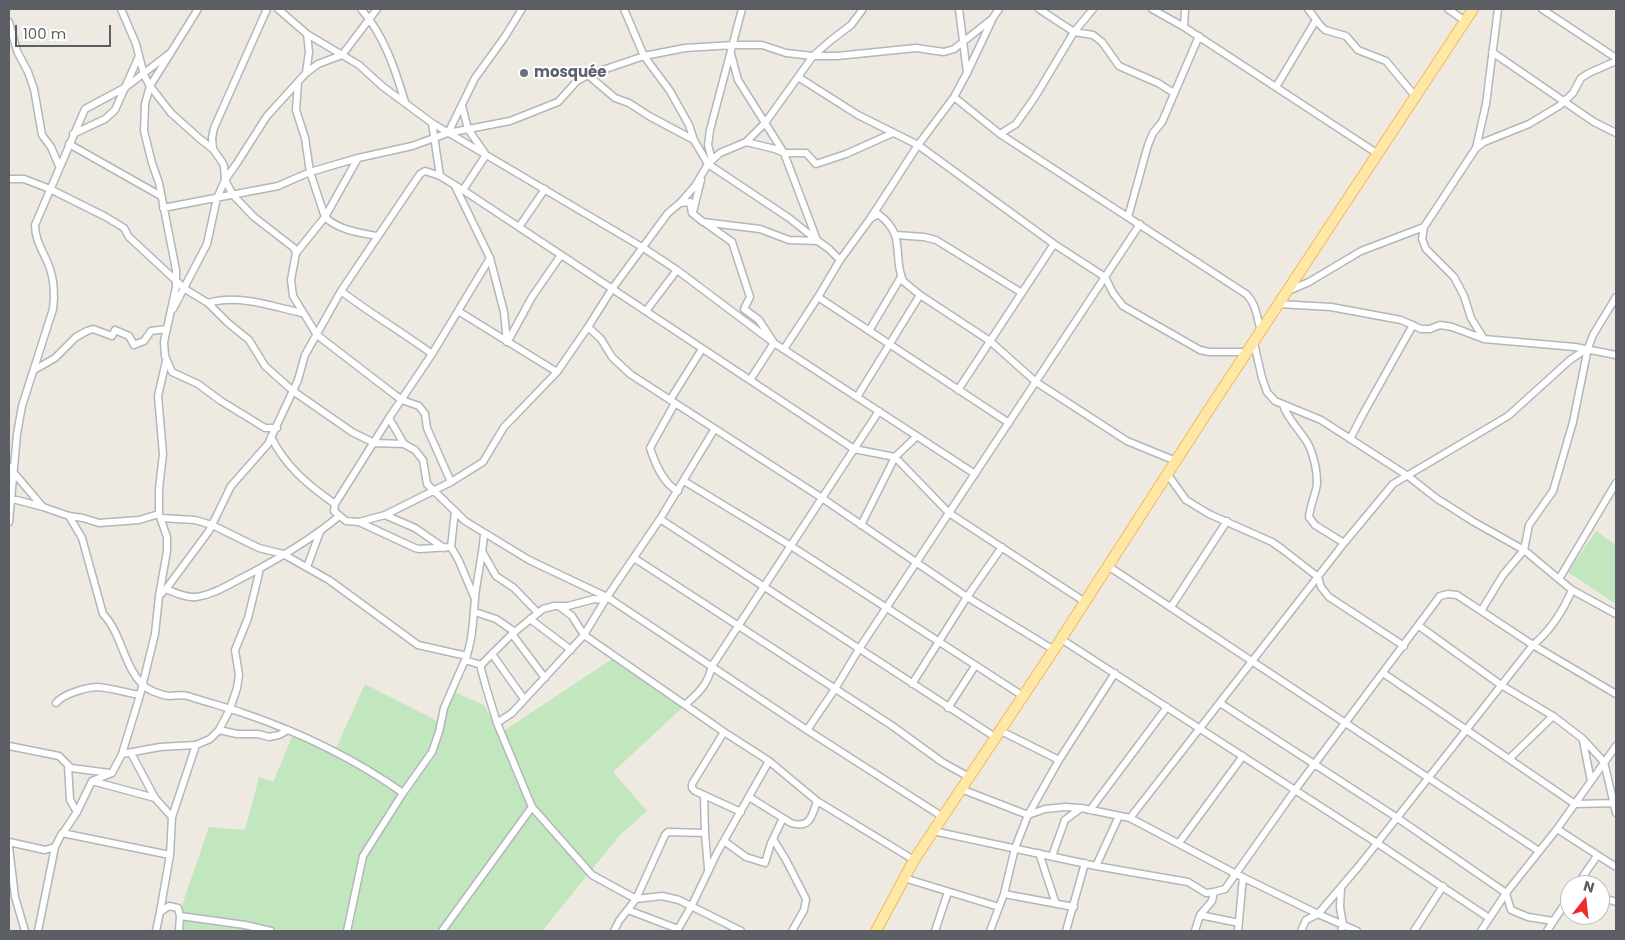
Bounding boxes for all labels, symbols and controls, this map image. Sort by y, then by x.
scale bar [18,15,114,47]
text: 100 m [23,23,66,44]
place label: mosquée [534,64,607,82]
marker: mosquée [518,67,530,79]
north arrow [1560,875,1610,925]
text: N [1581,875,1597,898]

